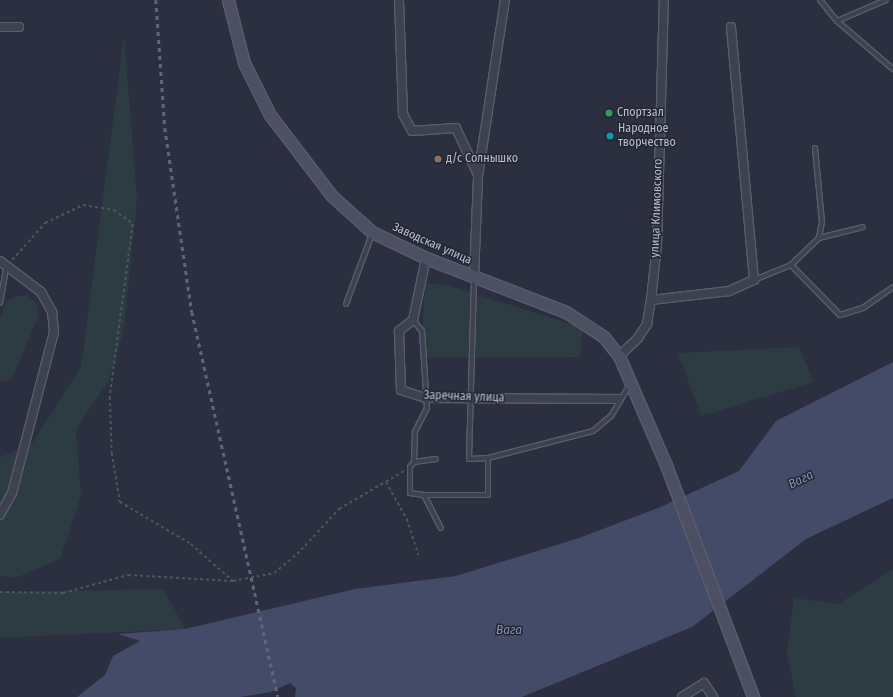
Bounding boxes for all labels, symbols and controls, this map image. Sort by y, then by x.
place label: Спортзал [617,106,664,120]
marker: Спортзал [604,108,614,118]
place label: Народное творчество [618,122,676,150]
marker: Народное творчество [605,131,615,141]
place label: д/с Солнышко [446,152,518,166]
marker: д/с Солнышко [433,154,443,164]
street label: улица Климовского [648,158,666,258]
street label: Заводская улица [390,220,474,268]
street label: Заречная улица [423,388,505,406]
water label: Вага [786,467,816,493]
water label: Вага [496,622,522,638]

